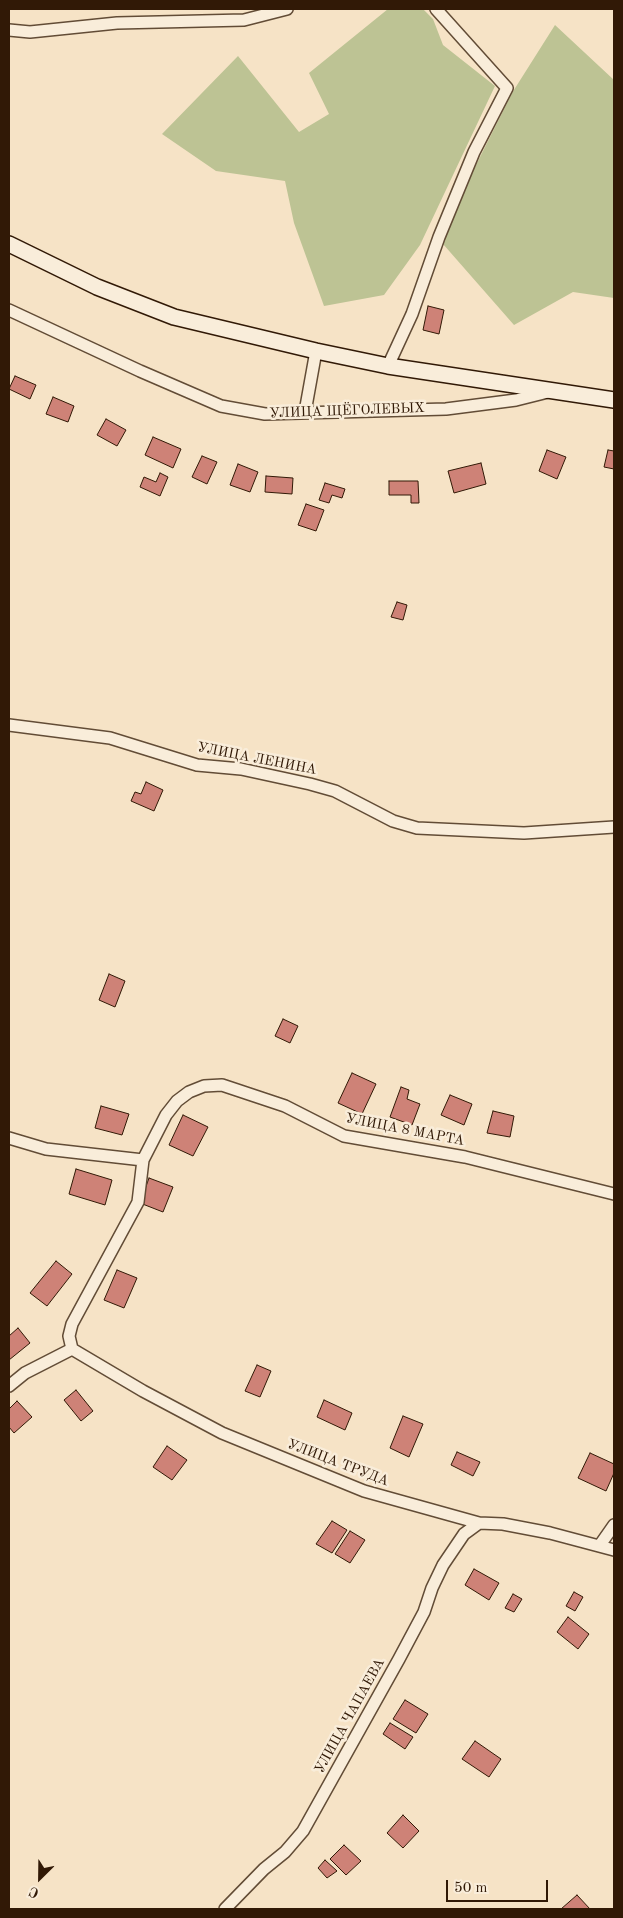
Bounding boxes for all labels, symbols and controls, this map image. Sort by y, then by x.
street label: УЛИЦА ЩЁГОЛЕВЫХ [269,400,425,422]
street label: УЛИЦА ЛЕНИНА [196,739,318,779]
street label: УЛИЦА 8 МАРТА [344,1110,466,1150]
street label: УЛИЦА ТРУДА [285,1436,391,1490]
street label: УЛИЦА ЧАПАЕВА [311,1655,389,1777]
north arrow [15,1853,65,1903]
scale bar [448,1870,550,1902]
text: 50 m [454,1881,488,1896]
text: С [27,1884,41,1900]

